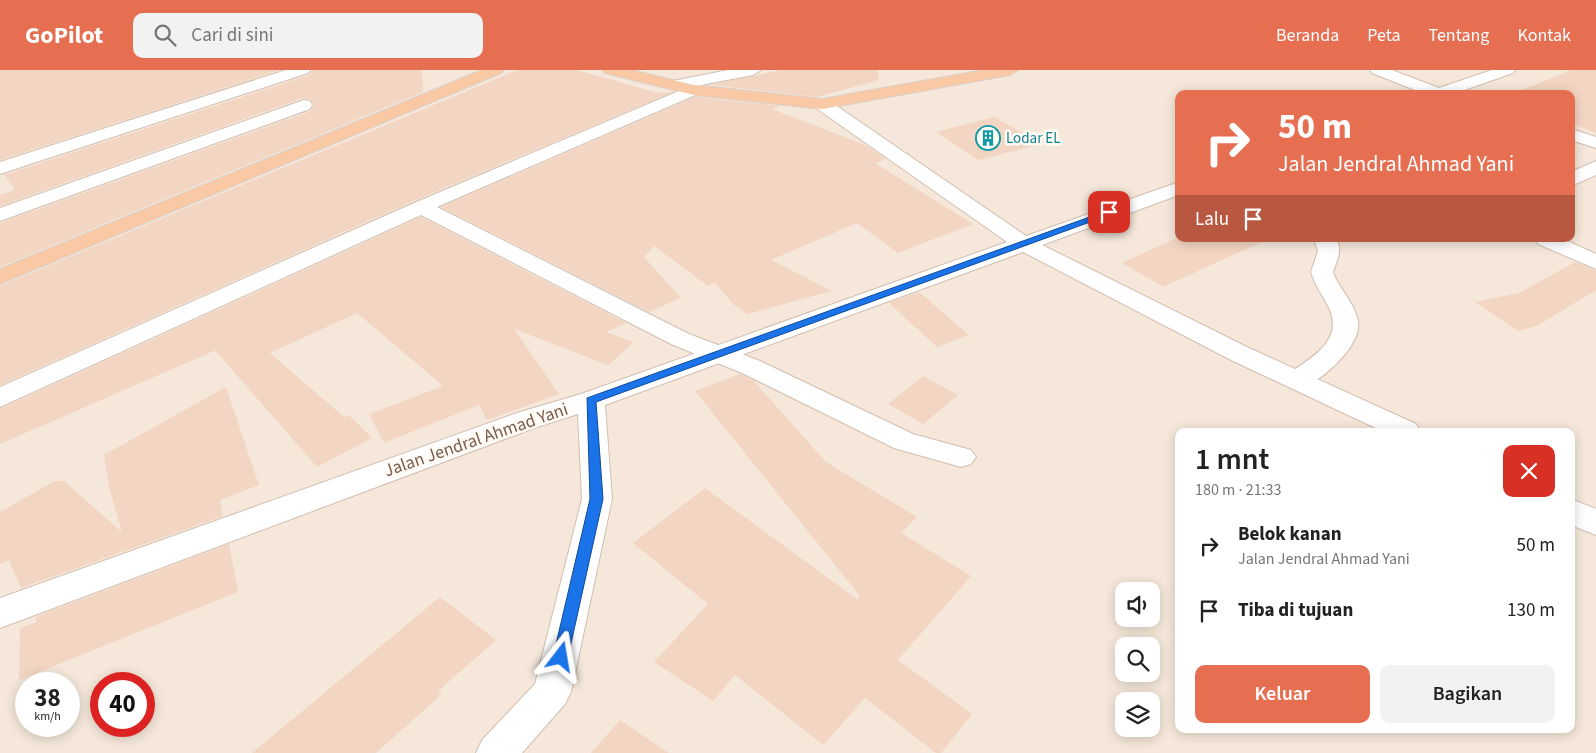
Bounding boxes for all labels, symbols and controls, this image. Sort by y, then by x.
search box [133,13,483,58]
text: GoPilot [25,18,103,53]
icon: search [151,21,179,49]
text: Cari di sini [191,22,274,49]
text: Beranda [1276,23,1339,48]
text: Peta [1367,23,1400,48]
text: Tentang [1428,23,1489,48]
text: Kontak [1517,23,1571,48]
text: 50 m [1278,102,1352,152]
icon: right [1195,110,1260,175]
building icon: Lodar EL [975,125,1001,151]
place label: Lodar EL [1006,128,1061,149]
text: Jalan Jendral Ahmad Yani [1278,148,1514,180]
pin [1088,191,1130,233]
icon: arrive [1095,198,1123,226]
icon: arrive [1239,205,1267,233]
text: Lalu [1195,206,1229,233]
street label: Jalan Jendral Ahmad Yani [381,397,571,483]
text: 1 mnt [1195,438,1269,481]
button: close [1503,445,1555,497]
text: 180 m · 21:33 [1195,479,1282,501]
text: Belok kanan [1238,521,1342,548]
icon: right [1195,532,1223,560]
text: 50 m [1517,532,1555,559]
text: Jalan Jendral Ahmad Yani [1238,548,1410,570]
map controls [1115,582,1160,737]
button: sound [1115,582,1160,627]
icon: arrive [1195,597,1223,625]
text: Tiba di tujuan [1238,597,1353,624]
text: 130 m [1507,597,1555,624]
position arrow [534,630,586,682]
button: search [1115,637,1160,682]
button: Keluar [1195,665,1370,723]
button: Bagikan [1380,665,1555,723]
speed limit sign: 40 [90,672,155,737]
text: 38 [34,680,61,716]
button: layers [1115,692,1160,737]
text: km/h [34,708,61,725]

